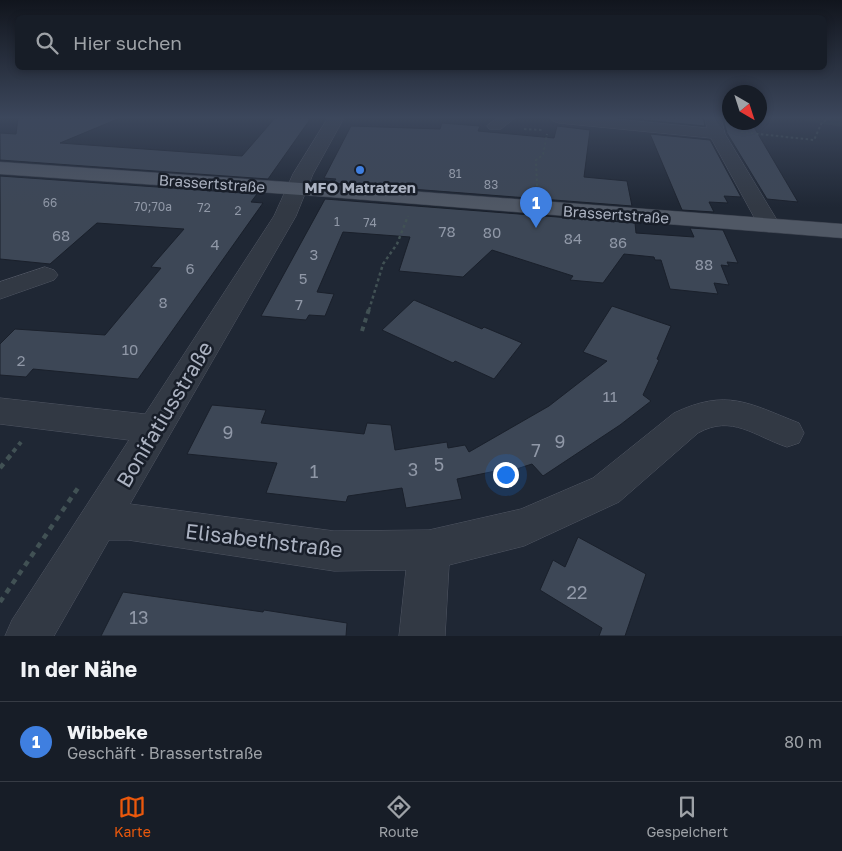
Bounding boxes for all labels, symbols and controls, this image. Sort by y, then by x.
search box [15,15,827,70]
icon: search [33,29,61,57]
text: Hier suchen [73,31,182,54]
north arrow [722,85,767,130]
marker: MFO Matratzen [354,164,366,176]
house number: 81 [448,166,462,181]
street label: Brassertstraße [158,170,266,196]
house number: 83 [484,177,498,192]
place label: MFO Matratzen [304,178,416,196]
pin: 1 [520,187,552,228]
house number: 66 [43,195,57,210]
house number: 70;70a [134,199,172,214]
house number: 72 [197,200,211,215]
street label: Brassertstraße [562,201,670,227]
house number: 2 [235,203,242,218]
house number: 1 [334,214,340,229]
house number: 74 [363,215,377,230]
house number: 78 [438,222,456,240]
house number: 80 [483,223,501,241]
house number: 68 [52,226,70,244]
house number: 84 [564,229,582,247]
house number: 86 [609,233,627,251]
house number: 4 [210,235,220,253]
house number: 3 [310,245,318,263]
house number: 88 [695,255,713,273]
house number: 6 [185,259,195,277]
house number: 5 [299,269,307,287]
house number: 8 [158,293,168,311]
house number: 7 [295,295,303,313]
street label: Bonifatiusstraße [110,336,218,492]
house number: 10 [122,340,138,358]
house number: 2 [17,351,25,369]
house number: 11 [603,387,617,405]
house number: 9 [223,421,233,443]
house number: 9 [555,430,565,452]
house number: 7 [531,439,541,461]
house number: 5 [434,453,444,475]
house number: 3 [408,458,418,480]
house number: 1 [310,460,319,482]
your location [493,462,519,488]
street label: Elisabethstraße [184,517,344,563]
house number: 22 [567,581,587,603]
house number: 13 [129,606,149,628]
text: In der Nähe [20,656,137,682]
text: Wibbeke [67,720,148,743]
text: 1 [32,732,40,752]
text: 80 m [784,732,822,752]
text: Geschäft · Brassertstraße [67,743,262,763]
tab: Karte [114,793,151,840]
tab: Route [379,793,419,840]
tab: Gespeichert [646,793,728,840]

